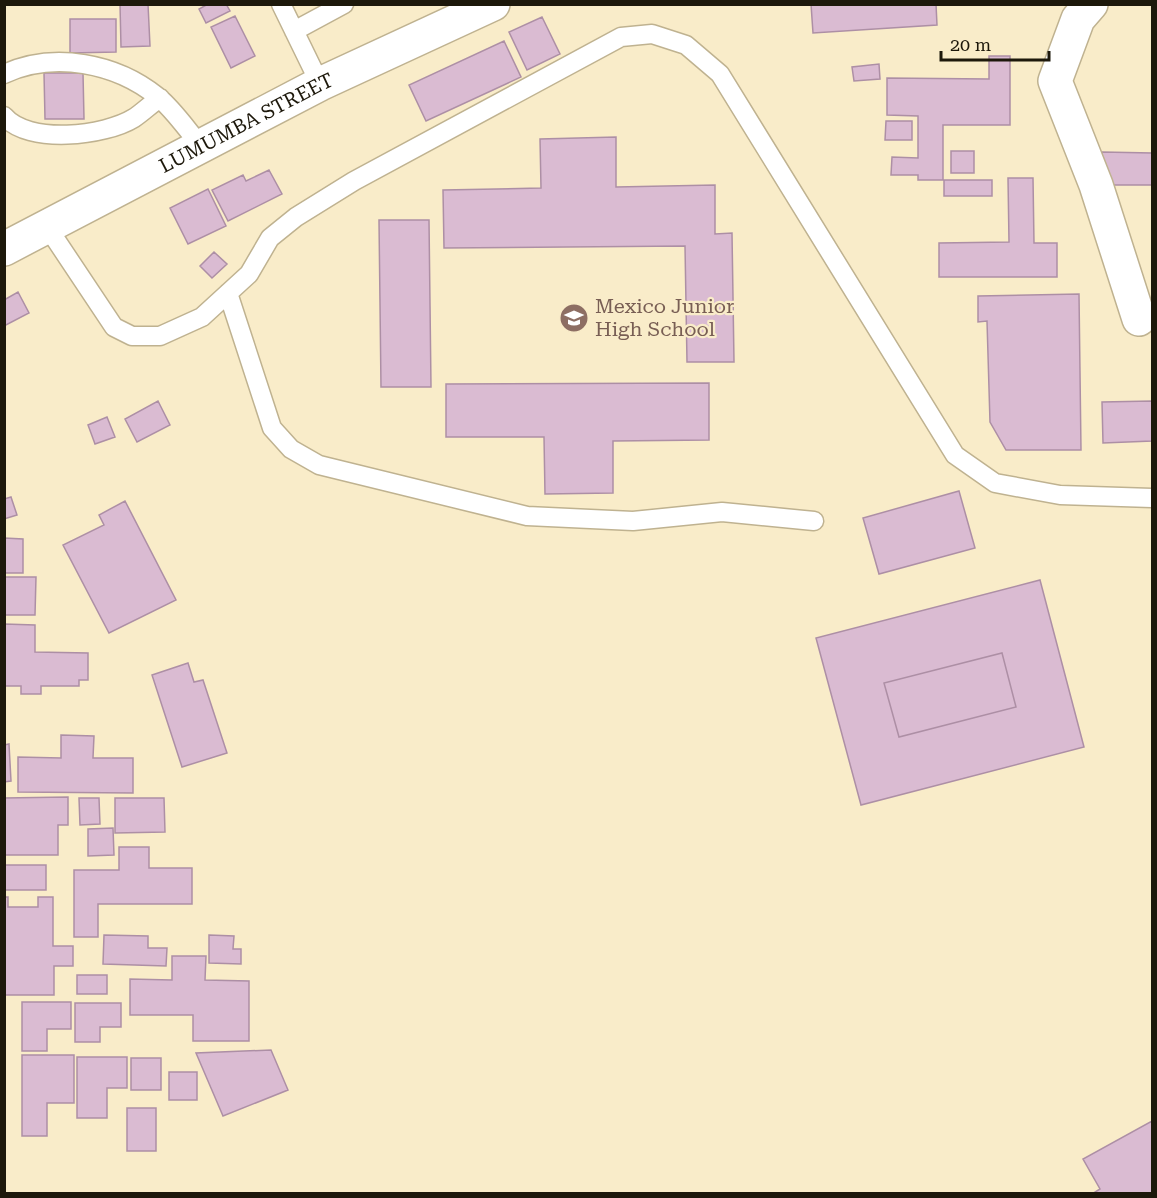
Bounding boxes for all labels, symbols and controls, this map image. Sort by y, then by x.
scale bar [941,24,1049,62]
text: 20 m [950,34,991,55]
street label: LUMUMBA STREET [155,68,337,178]
place label: Mexico Junior High School [595,294,734,341]
school or university icon: Mexico Junior High School [558,302,590,334]

